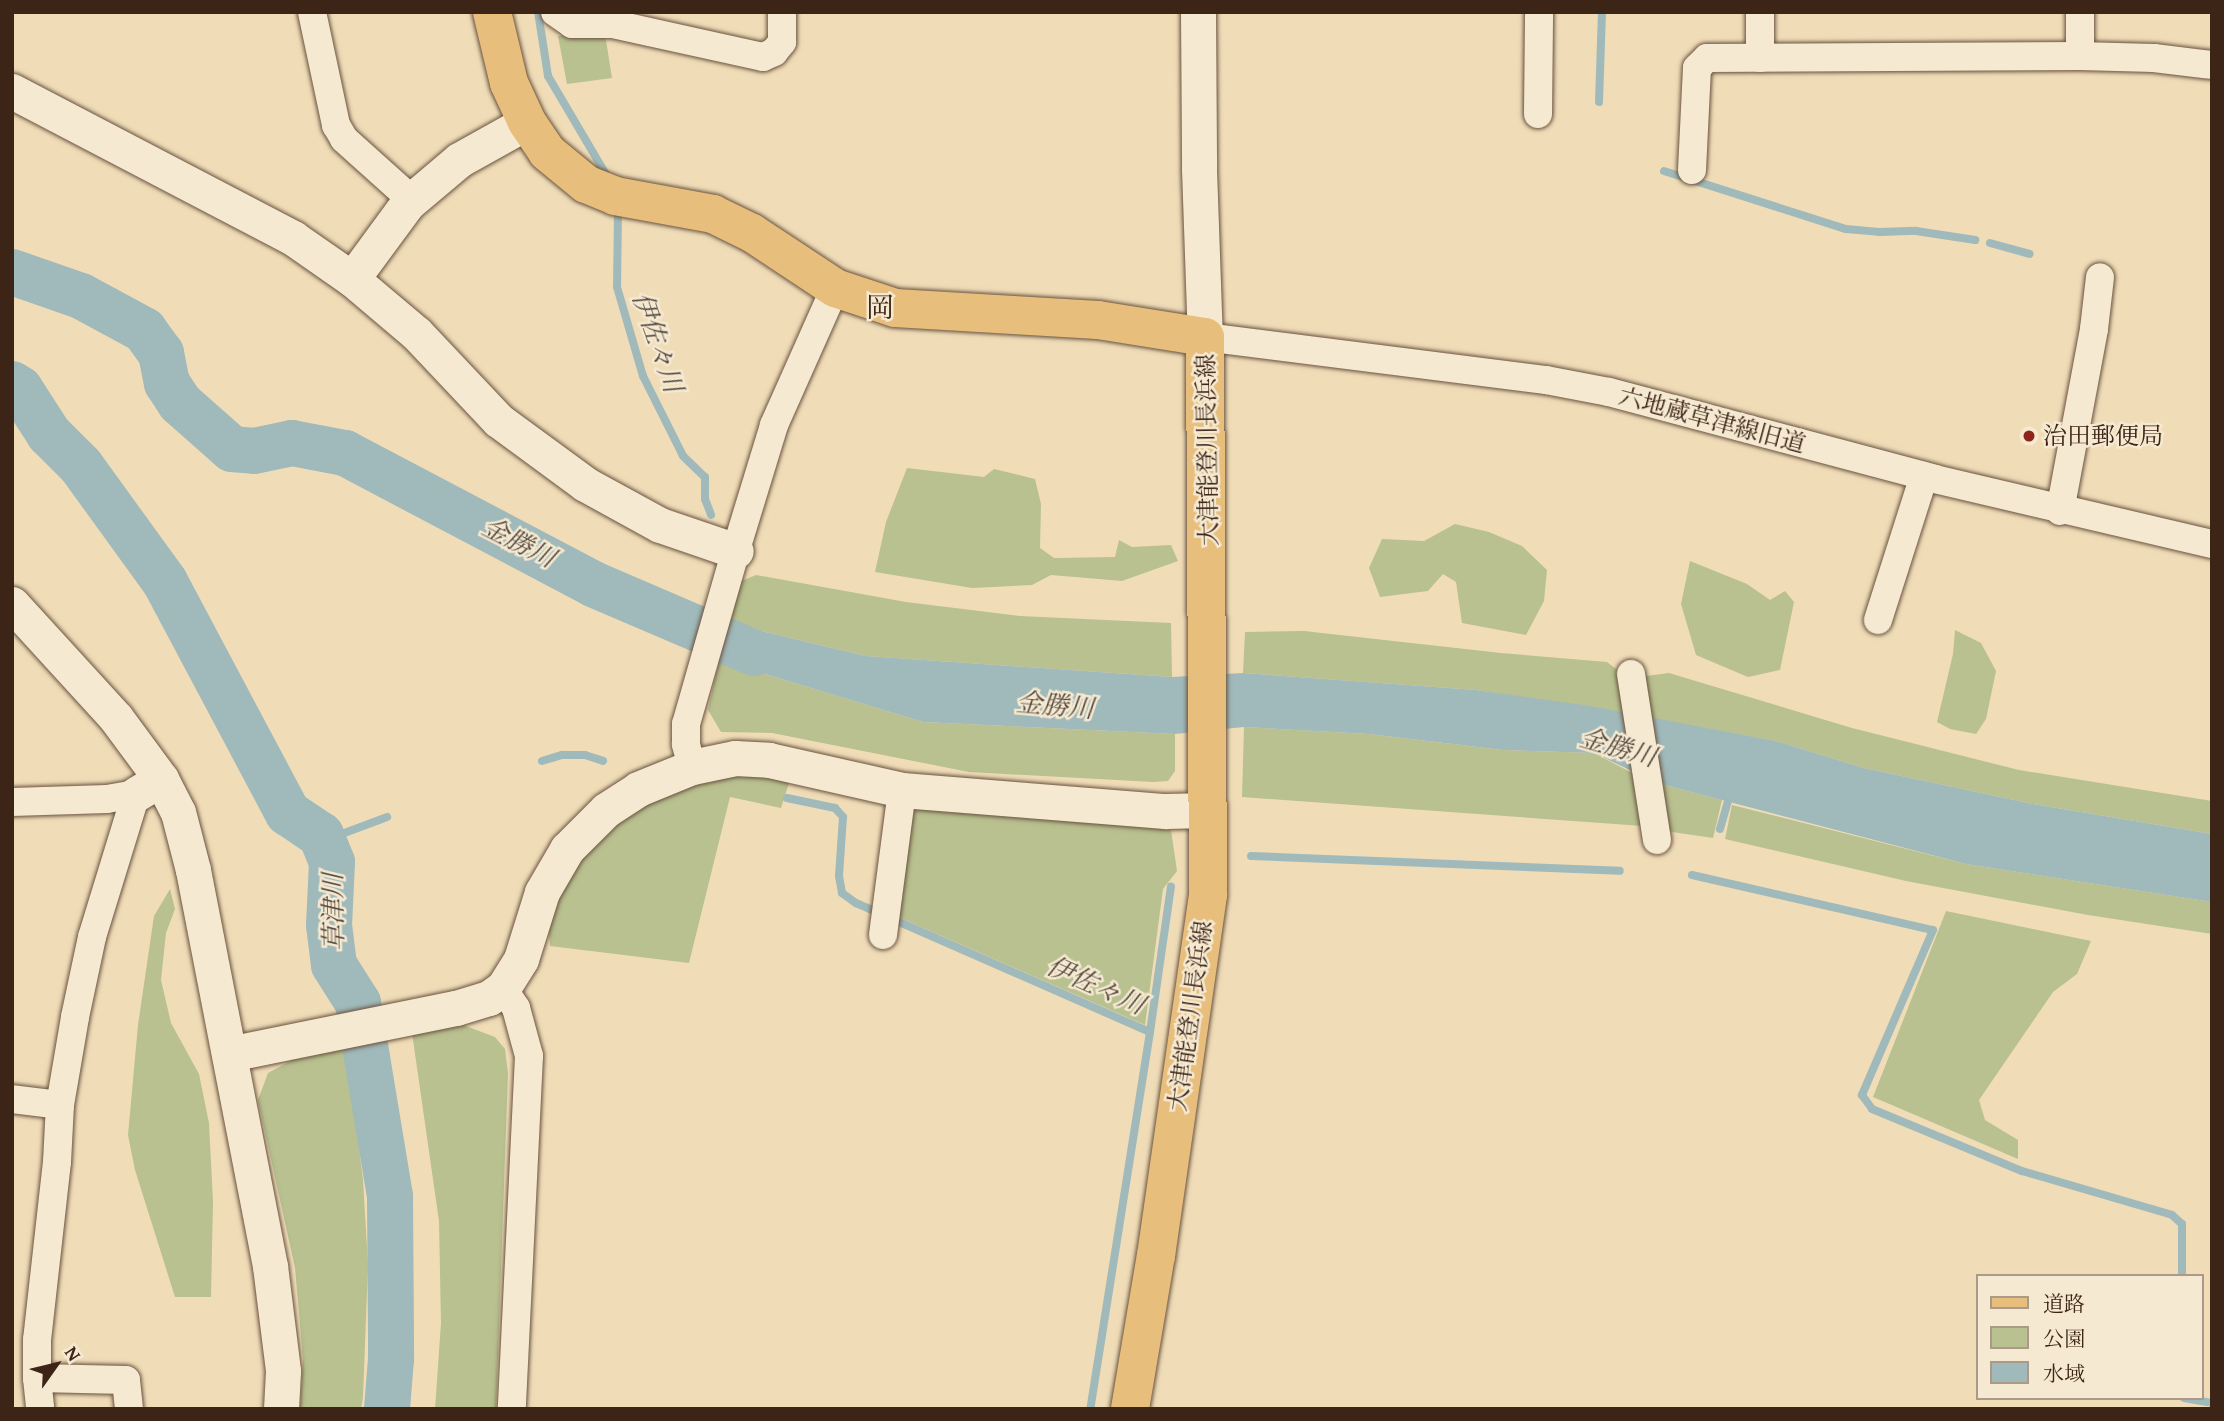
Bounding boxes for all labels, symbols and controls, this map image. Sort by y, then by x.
water label: 伊佐々川 [626,288,690,396]
district label: 岡 [866,290,894,324]
street label: 大津能登川長浜線 [1191,354,1223,546]
street label: 六地蔵草津線旧道 [1616,381,1808,459]
place label: 治田郵便局 [2043,422,2163,450]
marker: 治田郵便局 [2021,428,2037,444]
water label: 金勝川 [477,510,561,574]
water label: 金勝川 [1015,686,1095,724]
water label: 金勝川 [1576,721,1660,773]
water label: 草津川 [317,873,349,951]
street label: 大津能登川長浜線 [1162,919,1218,1113]
water label: 伊佐々川 [1042,950,1150,1020]
legend [1976,1274,2203,1400]
text: 道路 [2043,1288,2085,1319]
text: 公園 [2043,1323,2085,1354]
north arrow [21,1330,91,1400]
text: N [58,1340,89,1366]
text: 水域 [2043,1358,2085,1389]

